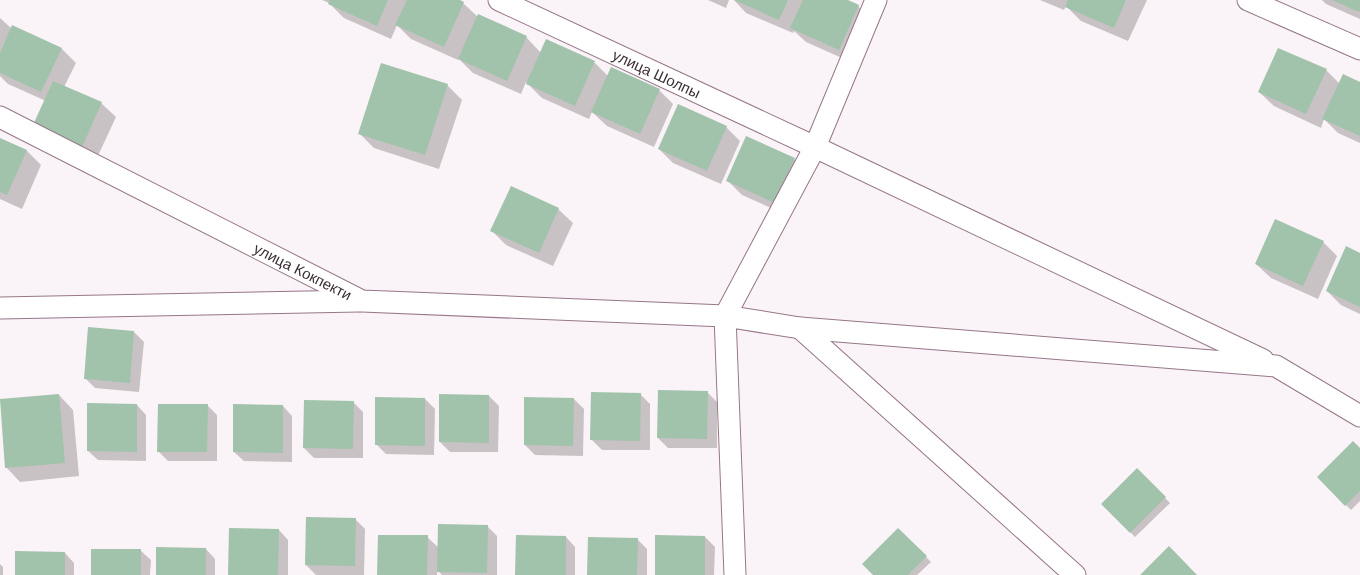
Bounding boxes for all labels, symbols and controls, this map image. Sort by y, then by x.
street label: улица Шолпы [610,46,703,101]
street label: улица Кокпекти [251,239,355,303]

